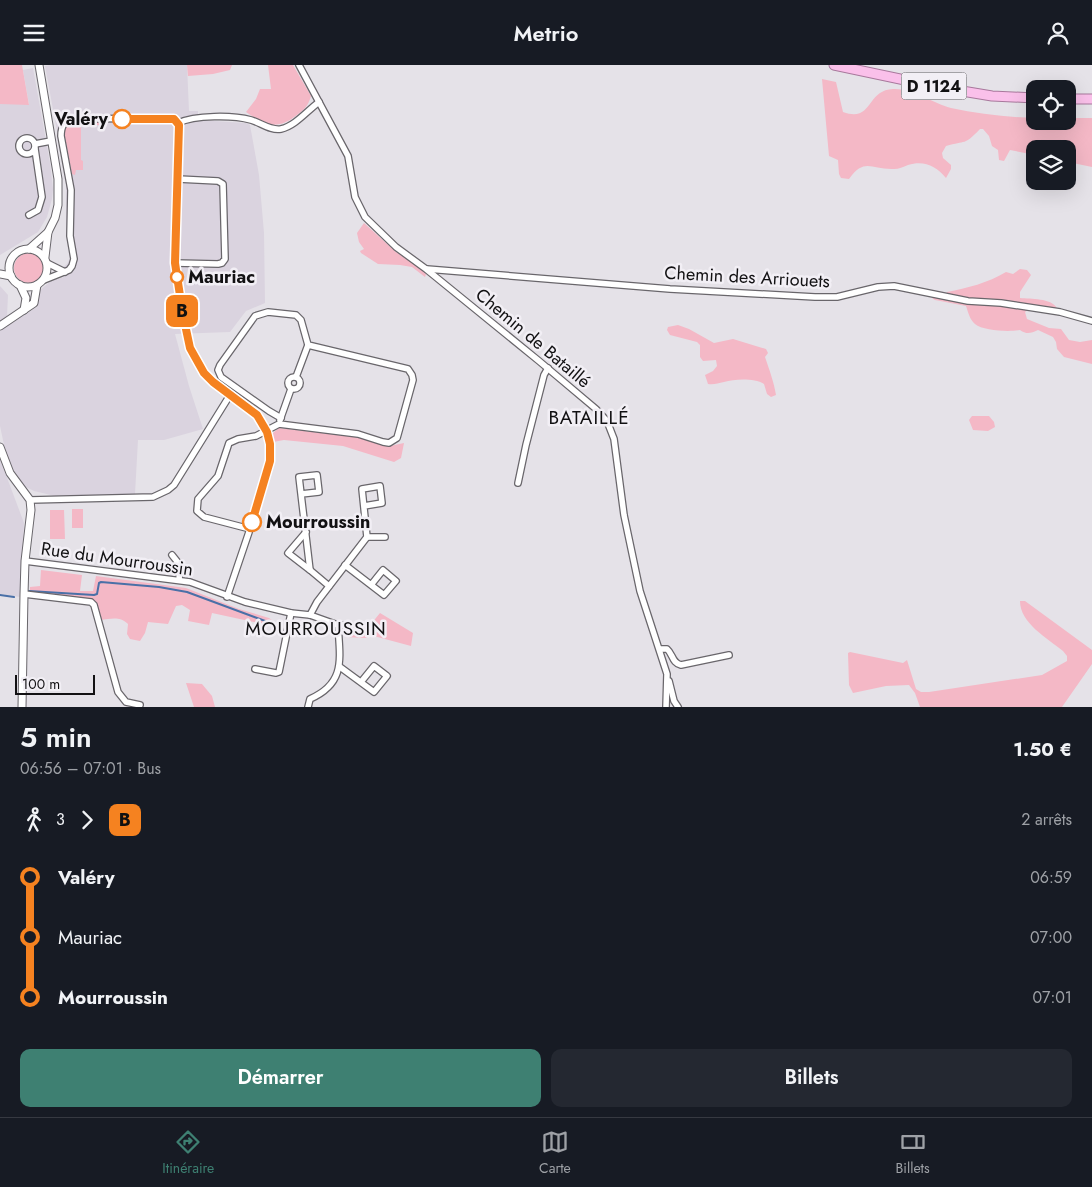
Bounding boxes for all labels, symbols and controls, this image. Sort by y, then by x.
text: Metrio [514,17,578,49]
icon: menu [20,19,48,47]
icon: person [1044,19,1072,47]
road number: D 1124 [902,73,966,99]
map controls [1026,80,1076,190]
button: locate [1026,80,1076,130]
place label: Valéry [53,106,109,132]
marker: Valéry [112,109,132,129]
button: layers [1026,140,1076,190]
street label: Chemin des Arriouets [664,260,830,294]
place label: Mauriac [188,264,255,290]
marker: Mauriac [170,270,184,284]
street label: Chemin de Bataillé [470,282,596,394]
line badge: B [166,295,198,327]
text: B [176,298,188,324]
district label: BATAILLÉ [548,404,630,431]
place label: Mourroussin [266,509,370,535]
marker: Mourroussin [242,512,262,532]
street label: Rue du Mourroussin [39,535,195,583]
district label: MOURROUSSIN [245,615,387,642]
scale bar [15,672,95,695]
text: 100 m [22,674,60,694]
text: 5 min [20,717,92,758]
text: 1.50 € [1013,736,1072,763]
text: 06:56 – 07:01 · Bus [20,757,161,780]
icon: walk [20,806,48,834]
icon: forward [73,806,101,834]
text: B [119,807,131,833]
text: 3 [56,808,65,831]
text: 2 arrêts [1021,808,1072,831]
text: Valéry [58,864,115,891]
text: 06:59 [1030,866,1072,889]
text: Mauriac [58,924,122,951]
text: 07:00 [1030,926,1072,949]
text: Mourroussin [58,984,168,1011]
text: 07:01 [1032,986,1072,1009]
button: Démarrer [20,1049,541,1107]
button: Billets [551,1049,1072,1107]
tab: Itinéraire [162,1128,214,1178]
tab: Carte [539,1128,571,1178]
tab: Billets [896,1128,930,1178]

